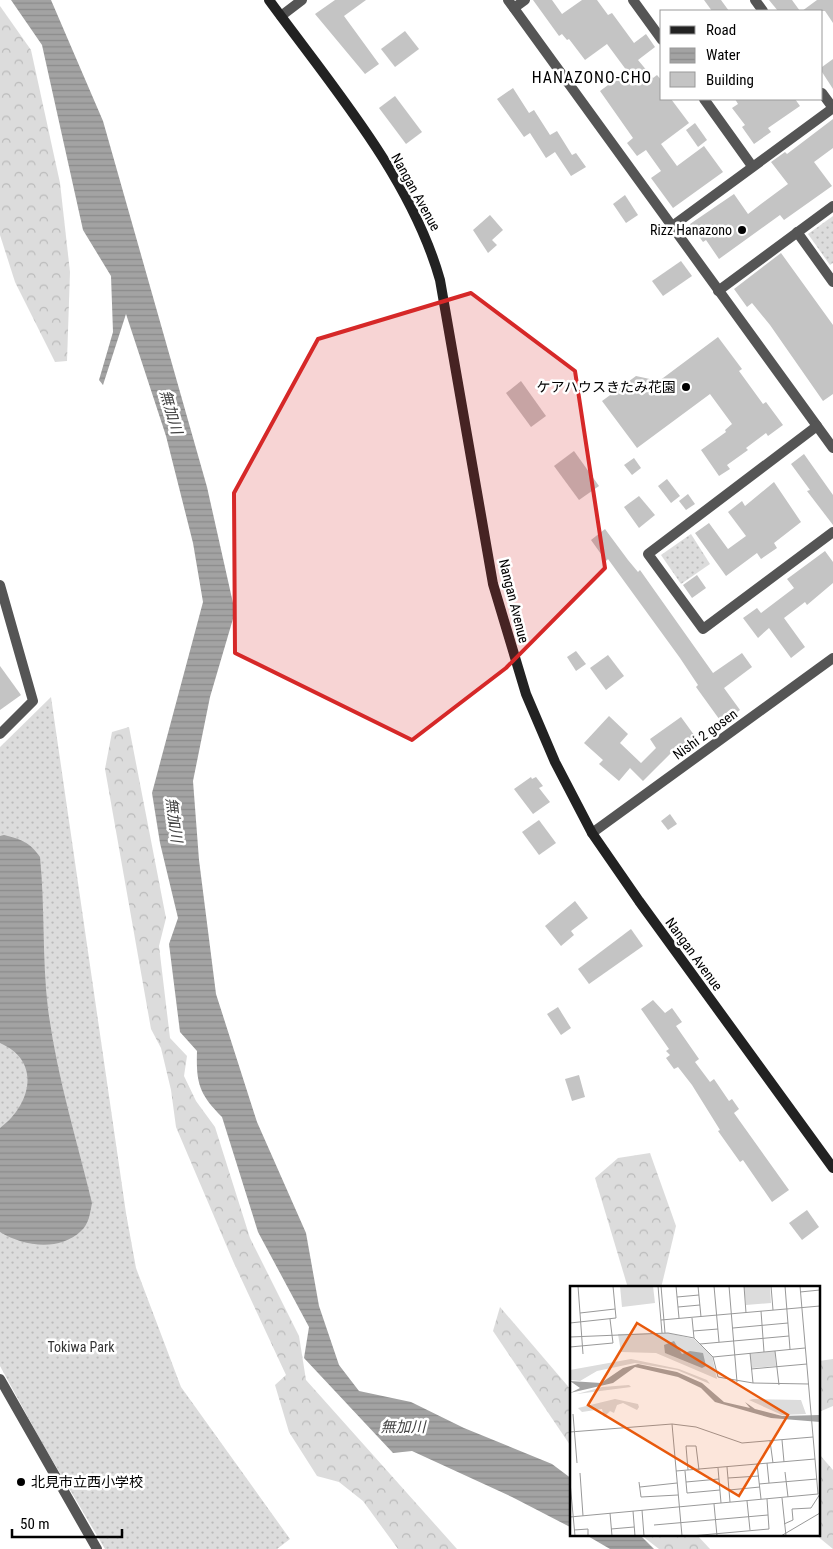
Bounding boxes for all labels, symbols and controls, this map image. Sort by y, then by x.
legend [660,10,823,100]
text: Road [706,21,736,39]
text: Water [706,46,741,64]
district label: HANAZONO-CHO [532,68,652,87]
text: Building [706,71,754,89]
street label: Nangan Avenue [388,150,444,234]
place label: Rizz Hanazono [650,222,732,238]
marker: Rizz Hanazono [736,224,748,236]
place label: ケアハウスきたみ花園 [537,379,676,395]
marker: ケアハウスきたみ花園 [680,381,692,393]
water label: 無加川 [156,388,186,438]
street label: Nangan Avenue [496,557,532,645]
street label: Nishi 2 gosen [670,705,740,763]
water label: 無加川 [162,797,186,845]
street label: Nangan Avenue [662,914,726,994]
inset map [570,1286,820,1536]
park label: Tokiwa Park [47,1339,115,1355]
water label: 無加川 [380,1418,427,1436]
place label: 北見市立西小学校 [31,1474,143,1490]
marker: 北見市立西小学校 [15,1476,27,1488]
scale bar [12,1506,122,1538]
text: 50 m [20,1515,50,1533]

